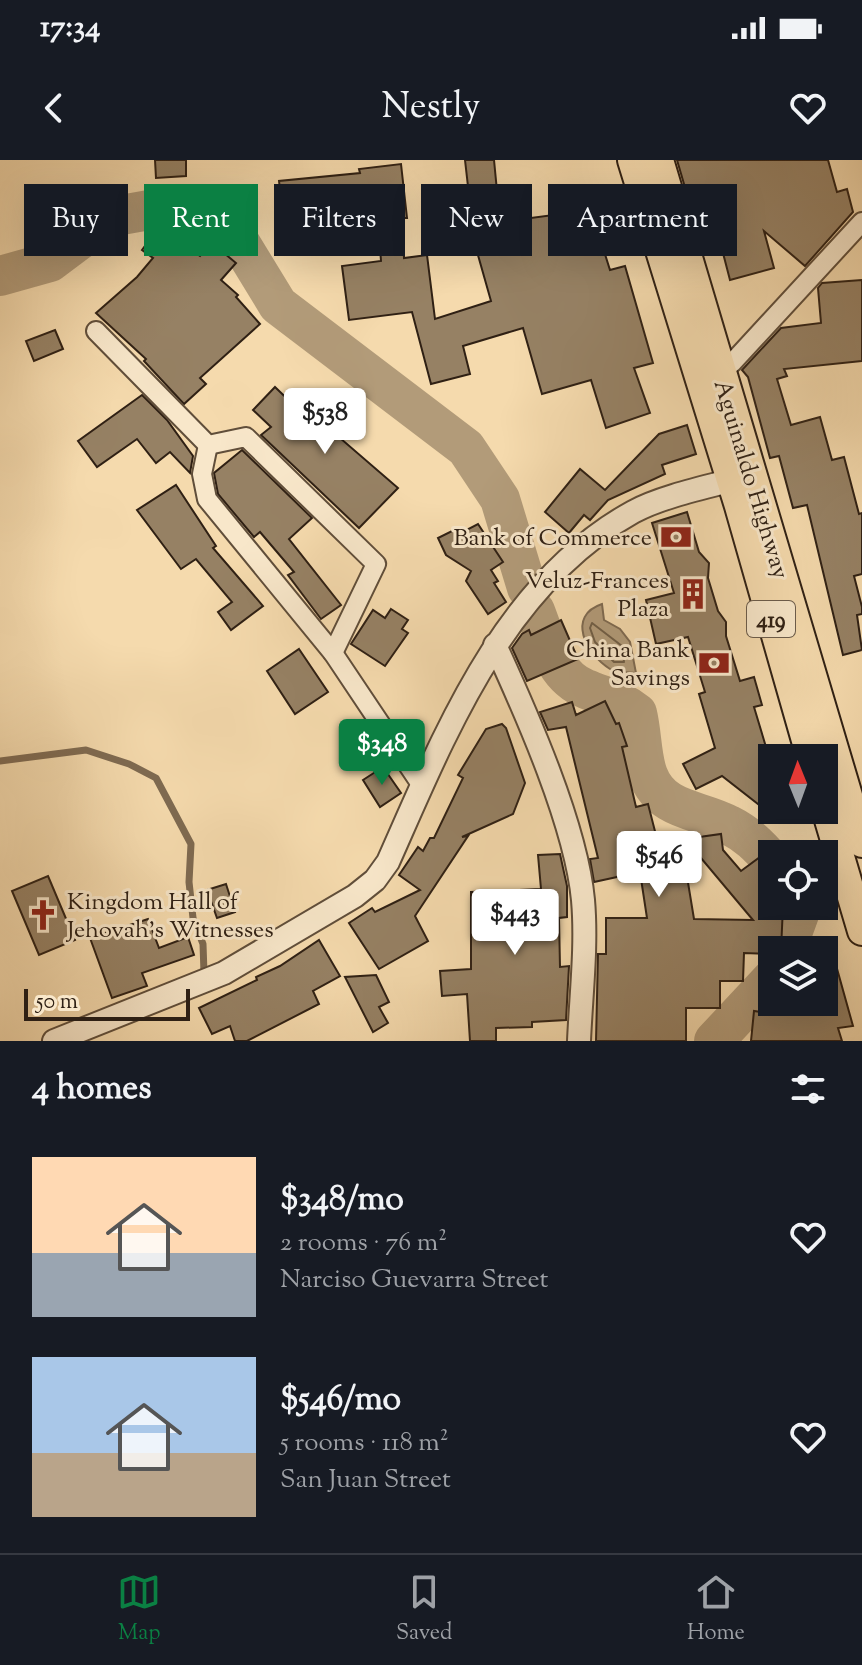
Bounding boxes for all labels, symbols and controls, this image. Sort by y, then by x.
text: 17:34 [40,7,100,50]
text: Nestly [381,82,481,134]
icon: back [32,86,76,130]
icon: heart [786,86,830,130]
chip: Buy [24,184,128,256]
chip: Rent [144,184,258,256]
chip: Filters [274,184,405,256]
chip: New [421,184,532,256]
chip: Apartment [548,184,737,256]
street label: Aguinaldo Highway [704,376,797,583]
pin: $538 [278,388,372,456]
text: $538 [302,395,348,432]
bank icon: Bank of Commerce [659,520,693,554]
place label: Bank of Commerce [453,522,652,556]
place label: Veluz-Frances Plaza [525,565,669,627]
building icon: Veluz-Frances Plaza [676,577,710,611]
road number: 419 [747,601,795,637]
place label: China Bank Savings [566,634,690,696]
bank icon: China Bank Savings [697,646,731,680]
pin: $348 [335,719,429,787]
text: $348 [357,726,407,763]
north arrow [758,744,838,824]
map controls [758,744,838,1016]
pin: $546 [612,831,706,899]
text: $546 [635,838,683,875]
button: locate [758,840,838,920]
place label: Kingdom Hall of Jehovah's Witnesses [65,886,274,948]
pin: $443 [468,889,562,957]
text: $443 [490,896,540,933]
church icon: Kingdom Hall of Jehovah's Witnesses [26,898,60,932]
button: layers [758,936,838,1016]
scale bar [24,985,190,1021]
text: 50 m [36,987,78,1019]
text: 4 homes [32,1065,152,1114]
icon: filters [786,1067,830,1111]
text: $348/mo [280,1176,404,1225]
icon: home [96,1189,192,1285]
icon: heart [786,1215,830,1259]
text: 2 rooms · 76 m² [280,1225,447,1262]
text: Narciso Guevarra Street [280,1262,548,1299]
text: $546/mo [280,1376,401,1425]
icon: home [96,1389,192,1485]
icon: heart [786,1415,830,1459]
text: 5 rooms · 118 m² [280,1425,448,1462]
text: San Juan Street [280,1462,451,1499]
tab: Map [117,1570,161,1650]
tab: Saved [396,1570,452,1650]
tab: Home [687,1570,745,1650]

